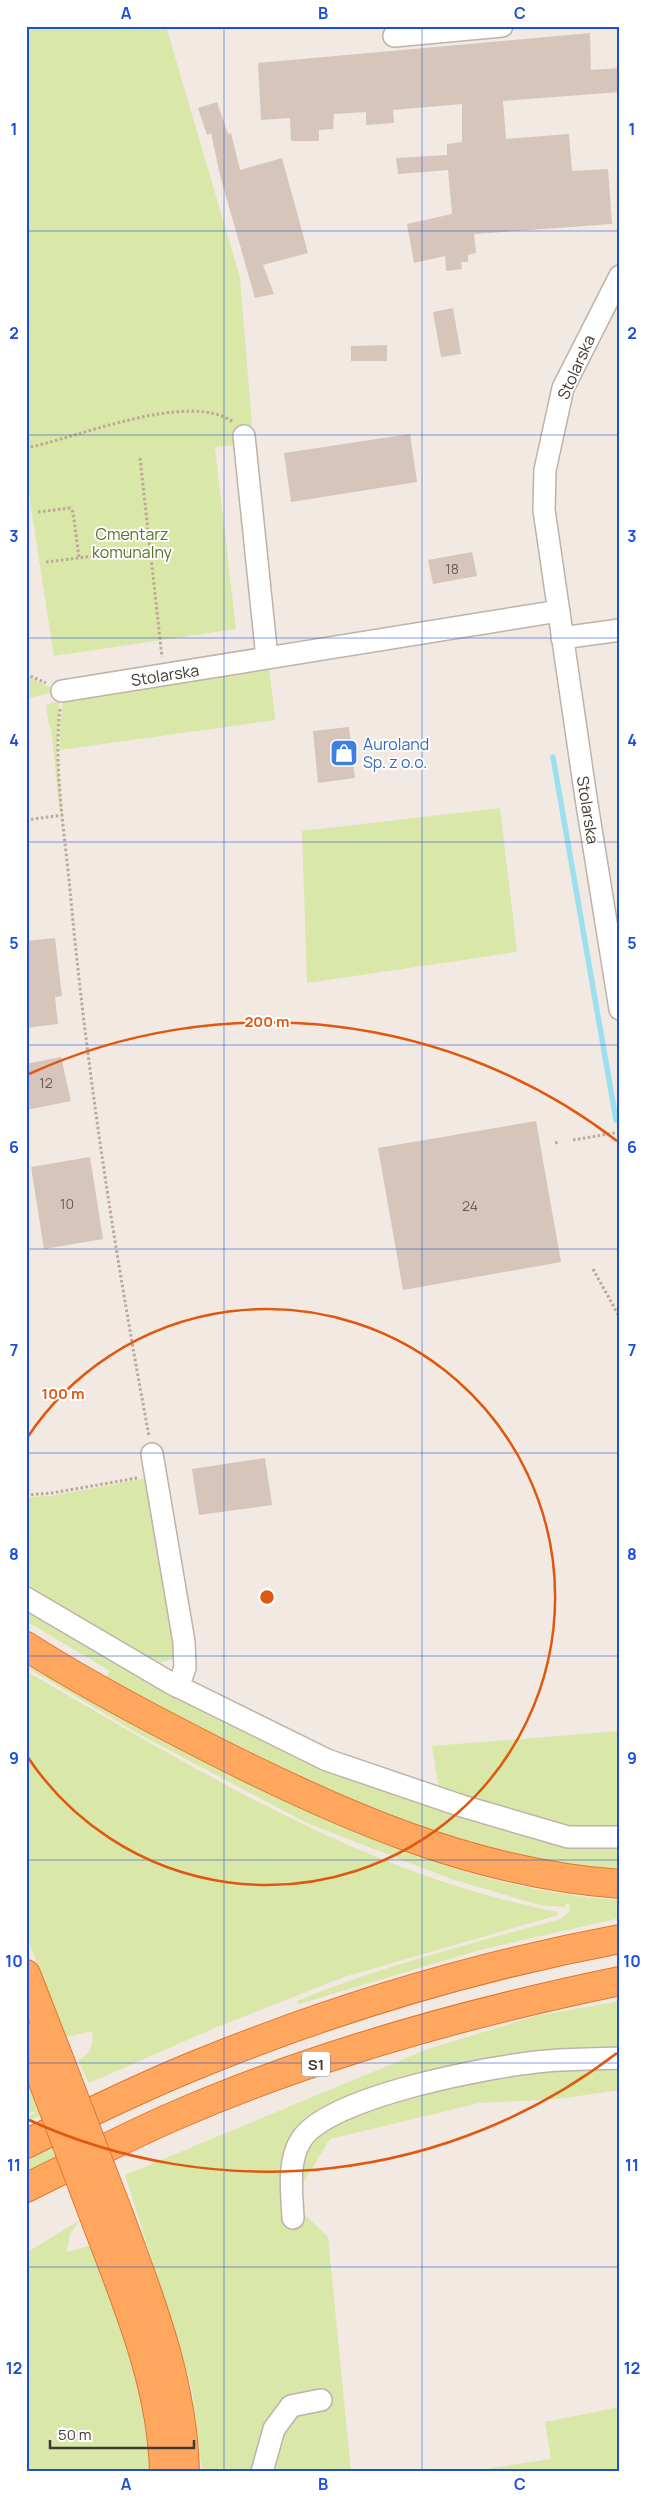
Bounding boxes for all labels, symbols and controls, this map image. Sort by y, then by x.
text: A [121,2,132,24]
text: B [318,2,328,24]
text: C [514,2,526,24]
text: 1 [10,118,18,140]
text: 1 [628,118,636,140]
text: 2 [9,322,19,344]
text: 2 [627,322,637,344]
street label: Stolarska [552,331,600,403]
park label: Cmentarz komunalny [92,523,173,563]
text: 3 [9,525,19,547]
text: 3 [627,525,637,547]
house number: 18 [445,559,459,578]
street label: Stolarska [129,659,201,691]
text: 4 [9,729,19,751]
text: 4 [627,729,637,751]
place label: Auroland Sp. z o.o. [363,733,429,773]
shop icon: Auroland Sp. z o.o. [329,738,359,768]
street label: Stolarska [572,774,604,846]
text: 5 [9,932,19,954]
text: 5 [627,932,637,954]
text: 200 m [244,1011,290,1032]
house number: 12 [39,1073,53,1092]
text: 6 [9,1136,19,1158]
text: 6 [627,1136,637,1158]
house number: 10 [60,1194,74,1213]
house number: 24 [462,1196,478,1215]
text: 7 [10,1339,18,1361]
text: 7 [628,1339,636,1361]
text: 100 m [42,1383,84,1404]
text: 8 [9,1543,19,1565]
text: 8 [627,1543,637,1565]
centre of rings [258,1588,276,1606]
text: 9 [9,1747,19,1769]
text: 9 [627,1747,637,1769]
text: 10 [5,1950,23,1972]
text: 10 [623,1950,641,1972]
road number: S1 [302,2052,330,2076]
text: 11 [7,2154,21,2176]
text: 11 [625,2154,639,2176]
text: 12 [6,2357,22,2379]
text: 12 [624,2357,640,2379]
scale bar [50,2418,194,2450]
text: 50 m [58,2424,92,2445]
text: A [121,2473,132,2495]
text: B [318,2473,328,2495]
text: C [514,2473,526,2495]

